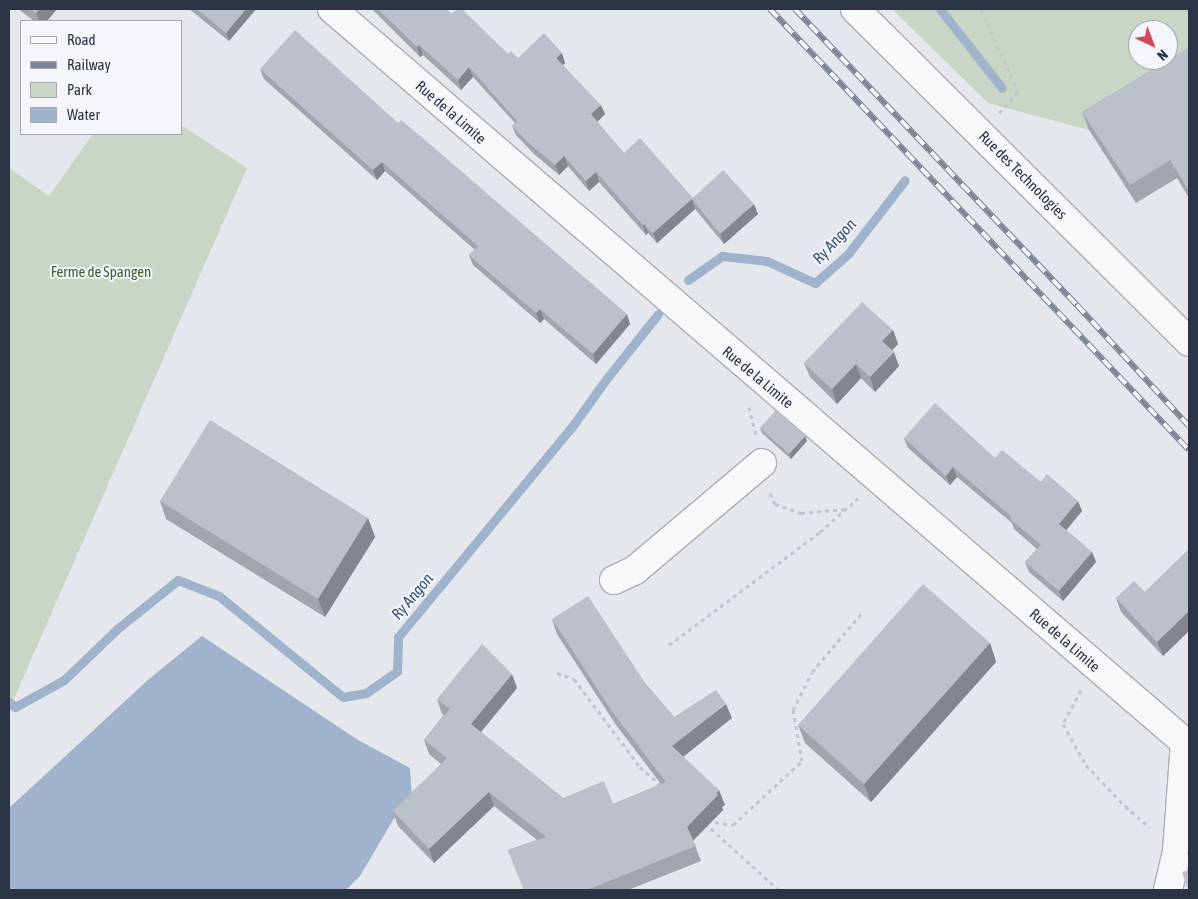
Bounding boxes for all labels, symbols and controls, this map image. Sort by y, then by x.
legend [20,20,182,135]
north arrow [1128,20,1178,70]
text: Road [67,31,96,48]
text: N [1154,47,1171,64]
text: Railway [67,56,111,73]
street label: Rue de la Limite [412,77,490,147]
text: Park [67,81,92,98]
text: Water [67,106,100,123]
street label: Rue des Technologies [975,127,1071,223]
water label: Ry Angon [808,214,860,268]
park label: Ferme de Spangen [51,263,151,281]
street label: Rue de la Limite [719,342,797,412]
water label: Ry Angon [387,569,437,623]
street label: Rue de la Limite [1026,605,1104,675]

